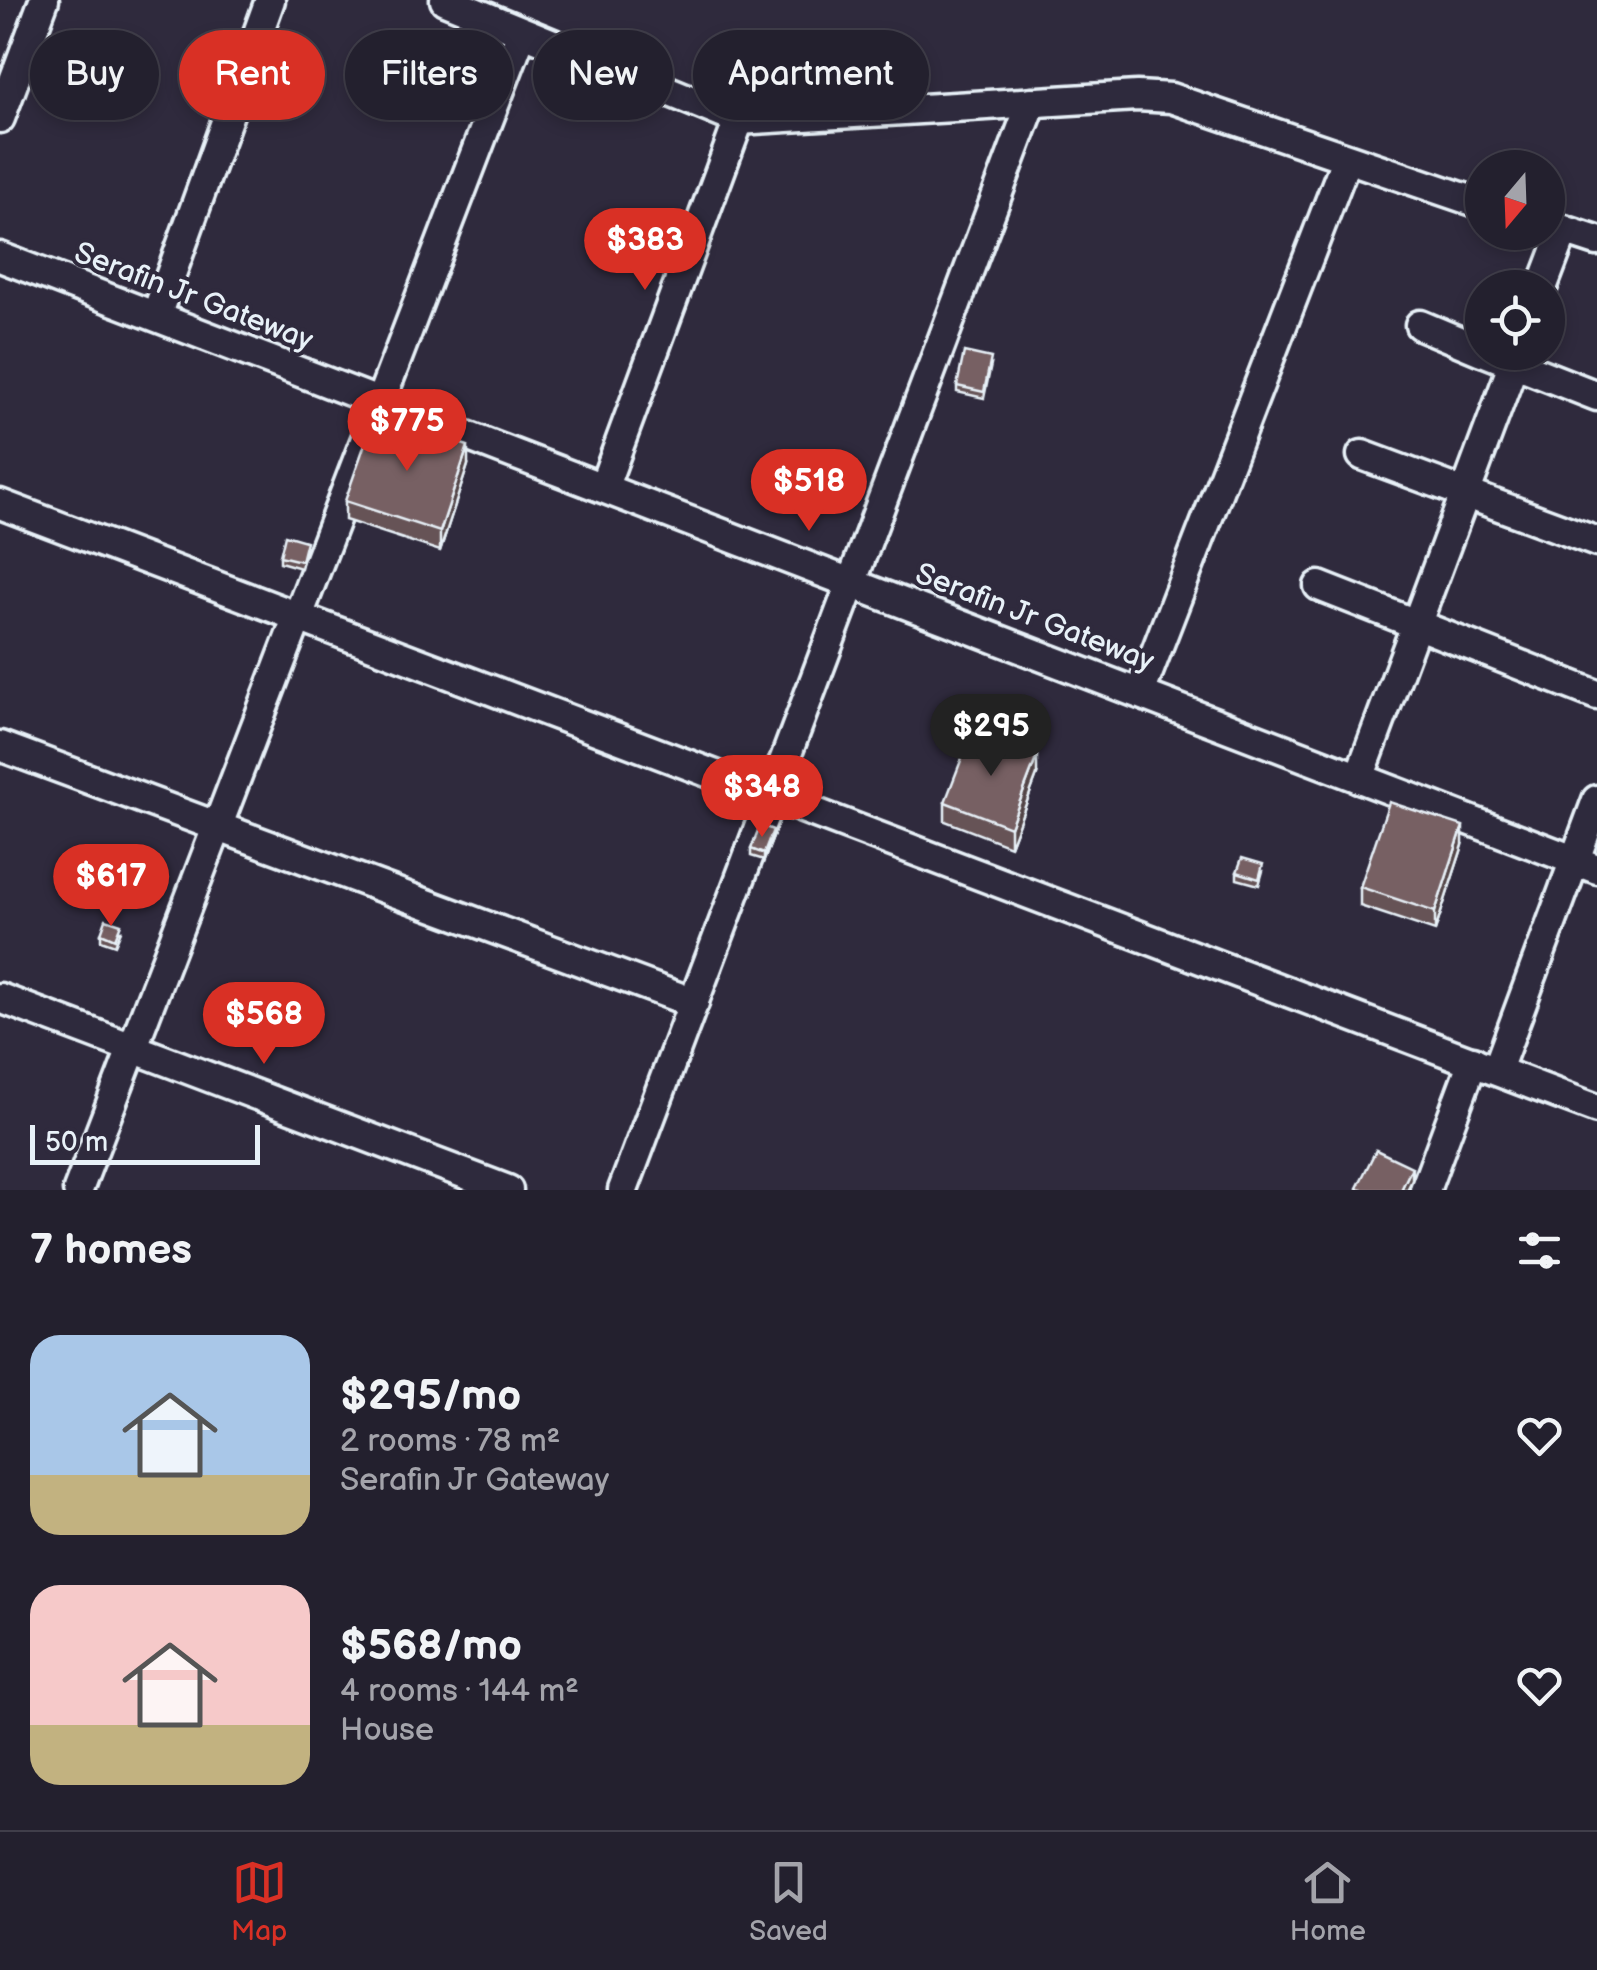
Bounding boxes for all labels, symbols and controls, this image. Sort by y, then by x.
chip: Buy [30,30,159,120]
chip: Rent [179,30,325,120]
chip: Filters [345,30,513,120]
chip: New [533,30,673,120]
chip: Apartment [693,30,929,120]
north arrow [1465,150,1565,250]
map controls [1465,150,1565,370]
pin: $383 [586,208,704,293]
text: $383 [606,221,684,260]
street label: Serafin Jr Gateway [69,235,318,359]
button: locate [1465,270,1565,370]
pin: $775 [348,389,466,474]
text: $775 [370,402,444,441]
pin: $518 [750,449,868,534]
text: $518 [773,462,845,501]
street label: Serafin Jr Gateway [910,556,1159,680]
pin: $295 [932,694,1050,779]
text: $295 [952,707,1030,746]
pin: $348 [703,755,821,840]
text: $348 [723,768,801,807]
pin: $617 [52,844,170,929]
text: $617 [75,857,147,896]
pin: $568 [205,982,323,1067]
text: $568 [225,995,303,1034]
scale bar [30,1120,260,1164]
text: 50 m [45,1126,108,1159]
icon: filters [1512,1223,1567,1278]
text: 7 homes [30,1225,192,1276]
text: $295/mo [340,1371,521,1422]
icon: home [110,1375,230,1495]
icon: heart [1512,1408,1567,1463]
text: 2 rooms · 78 m² [340,1422,560,1461]
text: Serafin Jr Gateway [340,1461,609,1500]
text: $568/mo [340,1621,522,1672]
icon: home [110,1625,230,1745]
icon: heart [1512,1658,1567,1713]
text: 4 rooms · 144 m² [340,1672,579,1711]
text: House [340,1711,434,1750]
tab: Map [231,1855,287,1948]
tab: Saved [749,1855,828,1948]
tab: Home [1290,1855,1366,1948]

